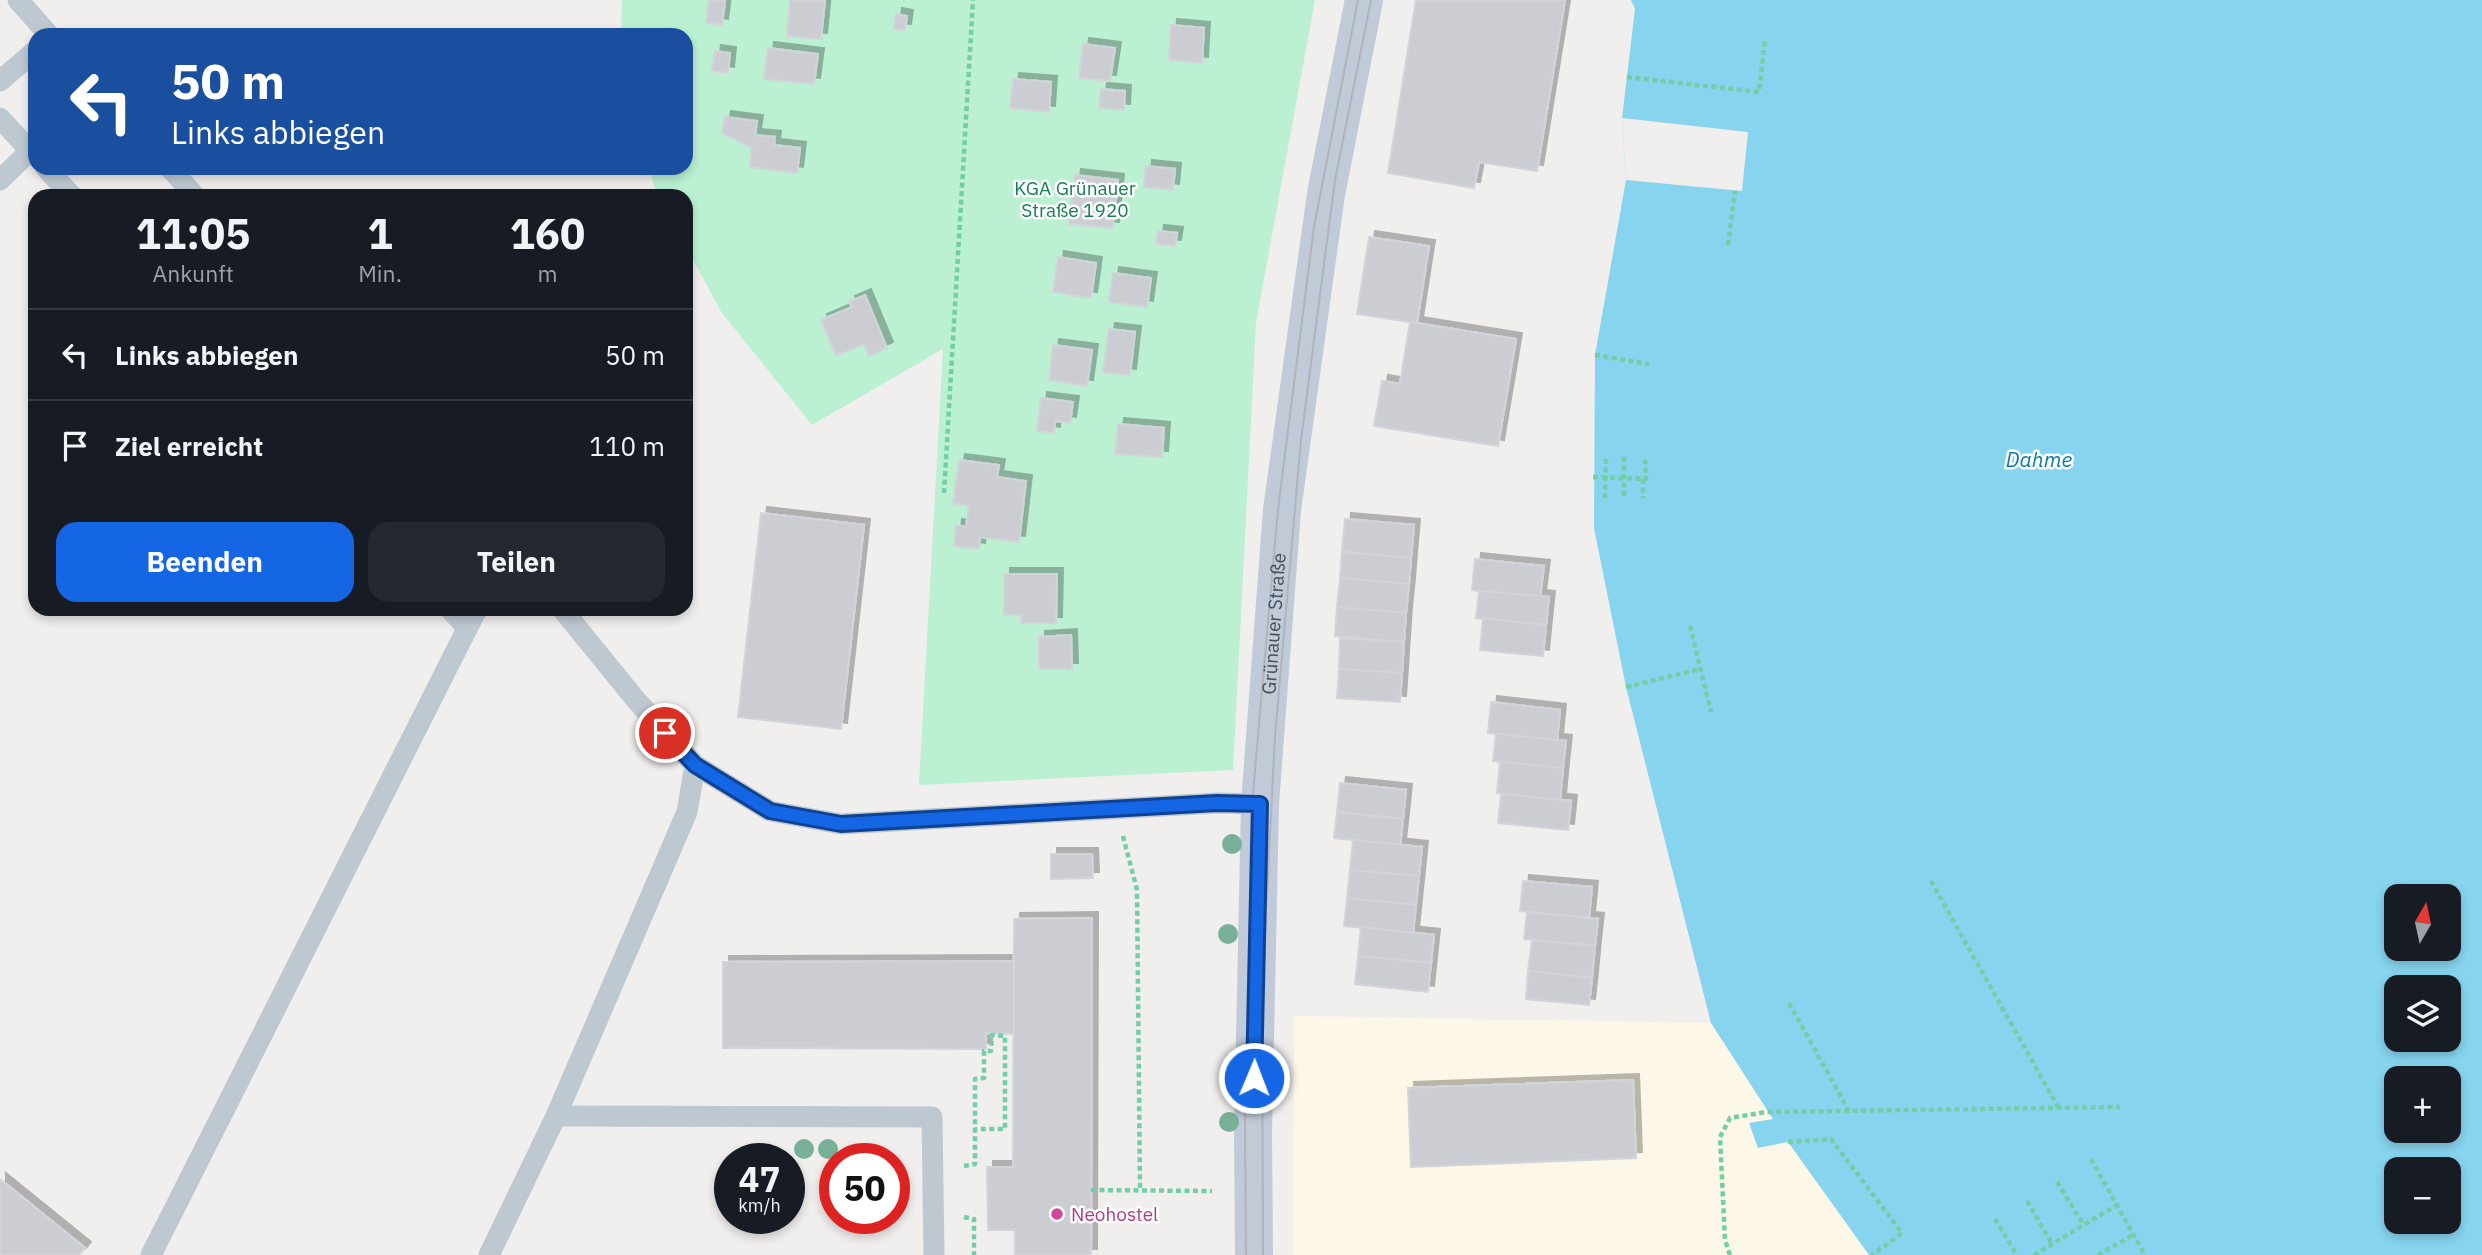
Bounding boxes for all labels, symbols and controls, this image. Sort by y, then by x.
text: 50 m [171,49,285,112]
icon: left [56,56,147,147]
text: Links abbiegen [171,111,385,153]
park label: KGA Grünauer Straße 1920 [1014,176,1136,222]
text: 11:05 [136,206,250,261]
text: 1 [367,206,393,261]
text: 160 [510,206,585,261]
text: Ankunft [152,258,234,288]
text: Min. [358,258,402,288]
text: m [537,258,557,288]
icon: left [56,336,94,374]
text: Links abbiegen [115,338,298,372]
text: 50 m [605,338,665,372]
icon: arrive [56,427,94,465]
text: Ziel erreicht [115,429,263,463]
text: 110 m [589,429,665,463]
water label: Dahme [2006,445,2072,473]
button: Beenden [56,522,354,602]
button: Teilen [368,522,665,602]
street label: Grünauer Straße [1256,552,1291,695]
pin [635,703,695,763]
icon: arrive [646,714,684,752]
north arrow [2384,884,2460,961]
map controls [2384,884,2461,1234]
button: layers [2384,975,2461,1052]
position arrow [1217,1041,1291,1115]
button: + [2384,1066,2461,1143]
speed limit sign: 50 [819,1143,910,1234]
text: 47 [738,1156,781,1202]
button: − [2384,1157,2461,1234]
text: km/h [738,1194,781,1217]
place label: Neohostel [1071,1202,1158,1226]
marker: Neohostel [1049,1206,1065,1222]

